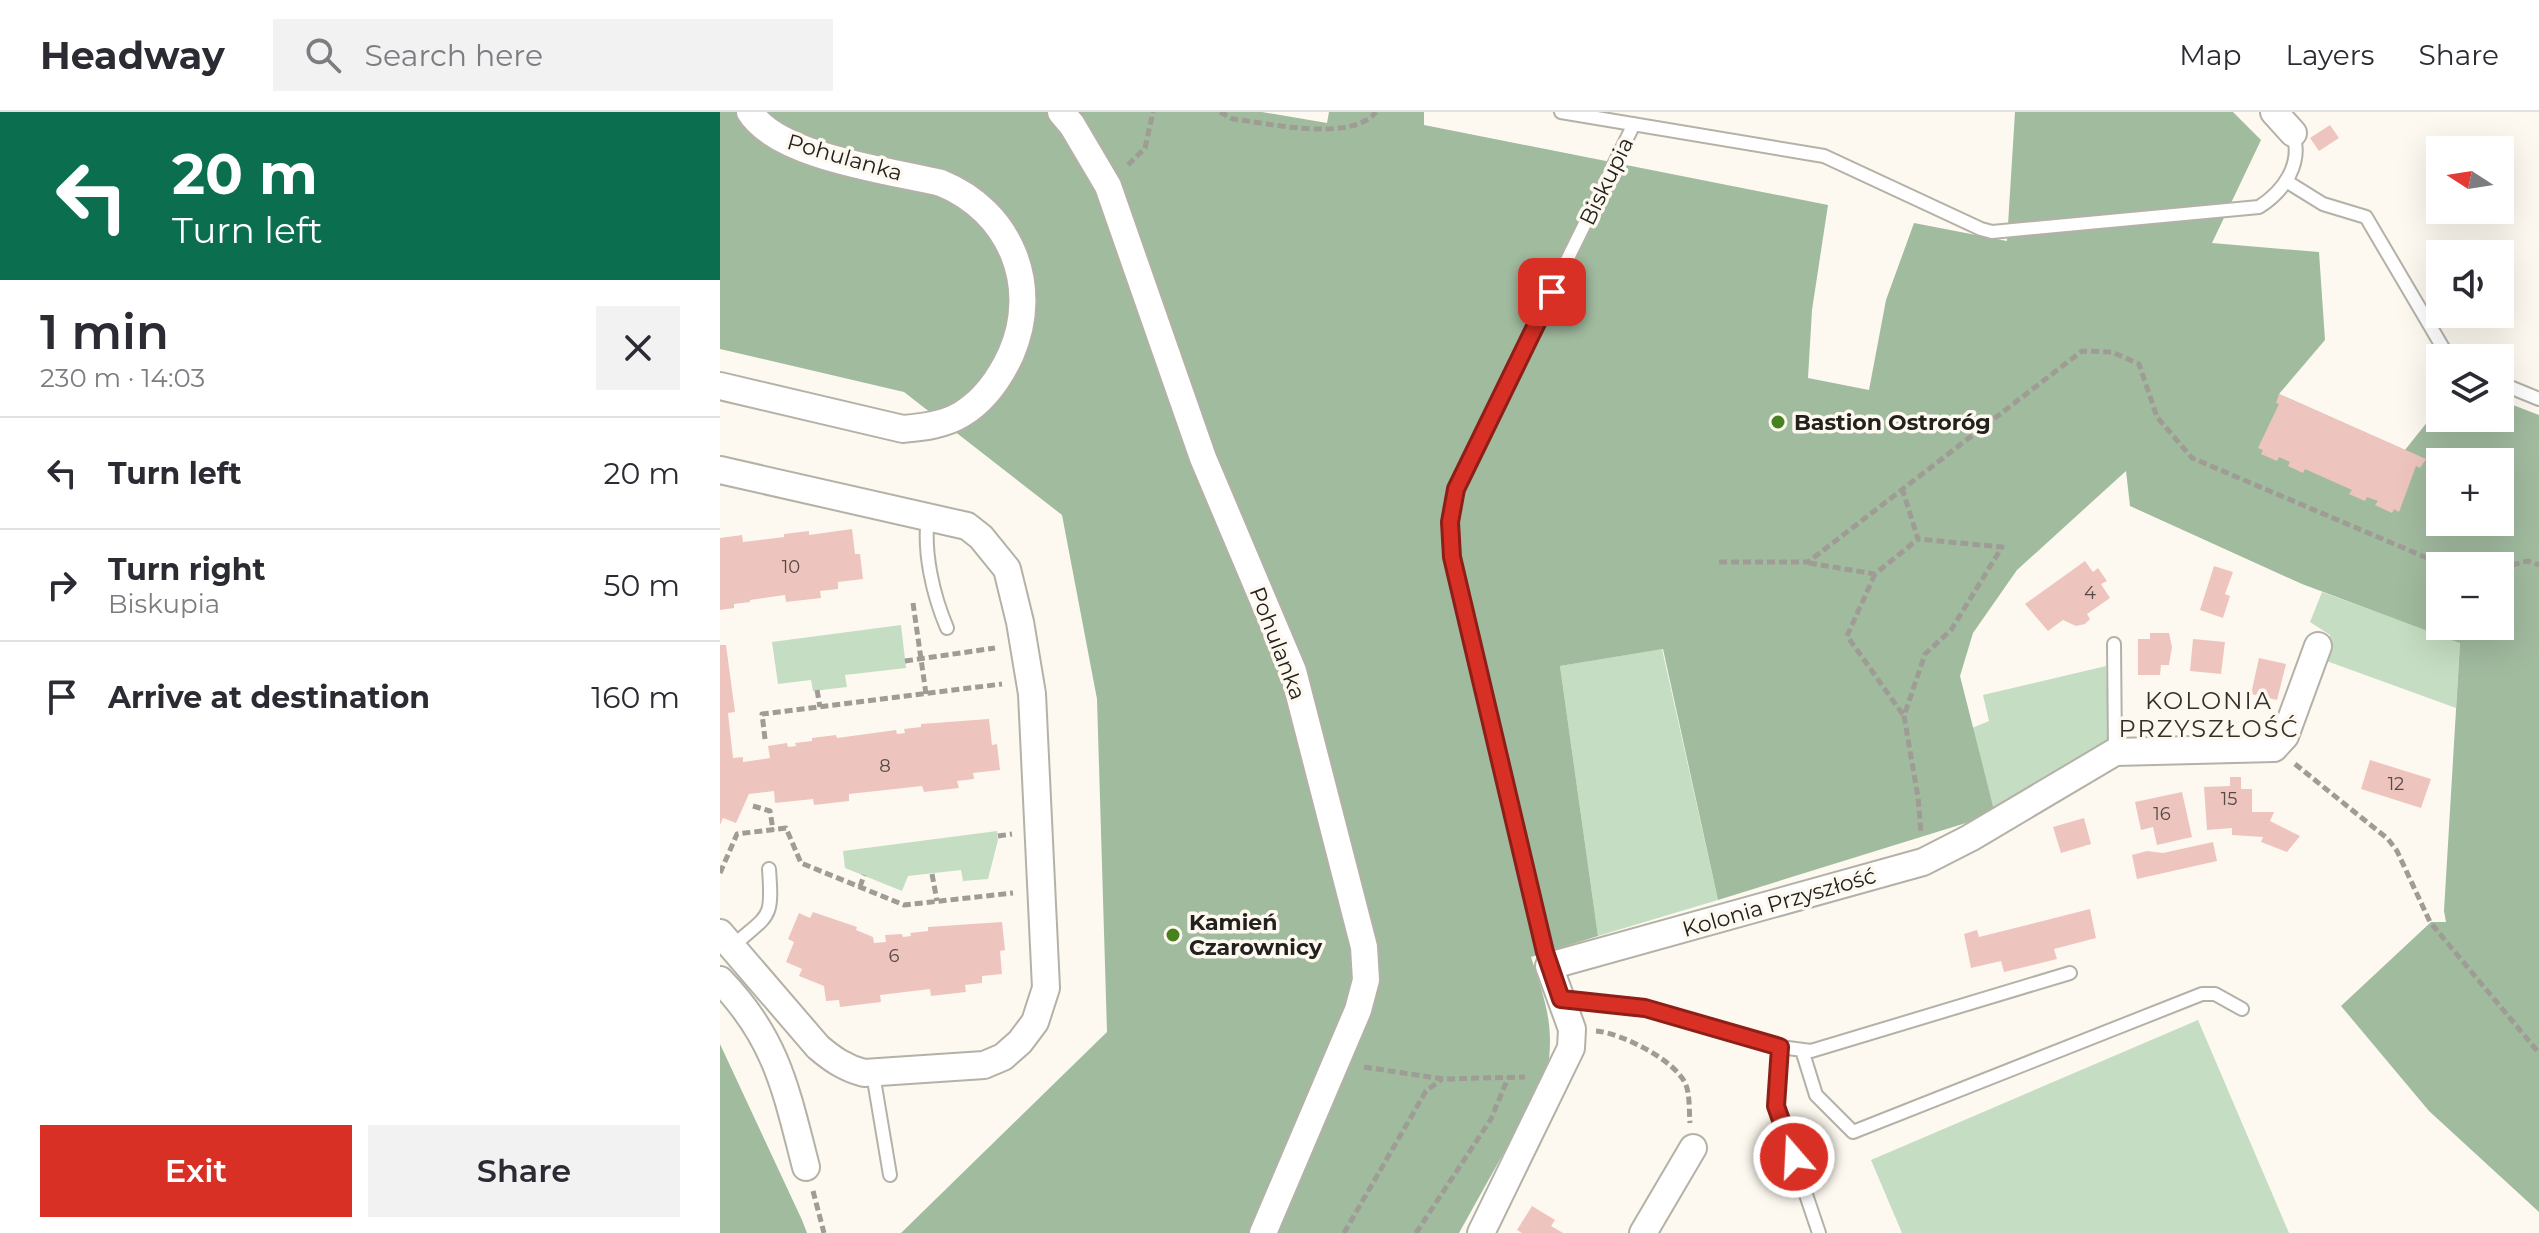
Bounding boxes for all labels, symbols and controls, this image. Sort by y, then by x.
search box [273,19,833,91]
text: Headway [40,32,225,79]
icon: search [301,33,345,77]
text: Search here [365,37,543,74]
text: Map [2179,38,2242,72]
text: Layers [2286,38,2375,72]
text: Share [2419,38,2499,72]
street label: Pohulanka [784,128,906,187]
street label: Biskupia [1574,133,1639,230]
north arrow [2426,136,2514,224]
map controls [2426,136,2514,640]
text: 20 m [172,140,318,208]
icon: left [40,144,144,248]
text: Turn left [172,208,323,252]
button: sound [2426,240,2514,328]
pin [1518,258,1586,326]
icon: arrive [1530,270,1574,314]
text: 1 min [40,303,169,361]
button: close [596,306,680,390]
button: layers [2426,344,2514,432]
text: 230 m · 14:03 [40,362,205,394]
place label: Bastion Ostroróg [1794,409,1991,436]
marker: Bastion Ostroróg [1769,413,1787,431]
button: + [2426,448,2514,536]
icon: left [40,451,84,495]
text: Turn left [108,455,241,492]
text: 20 m [603,455,680,492]
text: Turn right [108,551,265,588]
button: − [2426,552,2514,640]
house number: 10 [782,556,800,578]
icon: right [40,563,84,607]
text: 50 m [603,567,680,604]
house number: 4 [2084,582,2096,604]
street label: Pohulanka [1244,583,1311,703]
text: Biskupia [108,588,220,620]
icon: arrive [40,675,84,719]
text: Arrive at destination [108,679,430,716]
text: 160 m [591,679,680,716]
district label: KOLONIA PRZYSZŁOŚĆ [2118,686,2300,743]
house number: 8 [879,755,891,777]
house number: 12 [2388,773,2404,795]
house number: 15 [2221,788,2237,810]
house number: 16 [2153,803,2171,825]
street label: Kolonia Przyszłość [1679,862,1879,943]
place label: Kamień Czarownicy [1189,909,1323,961]
marker: Kamień Czarownicy [1164,926,1182,944]
house number: 6 [889,945,900,967]
position arrow [1752,1115,1836,1199]
button: Exit [40,1125,352,1217]
button: Share [368,1125,680,1217]

